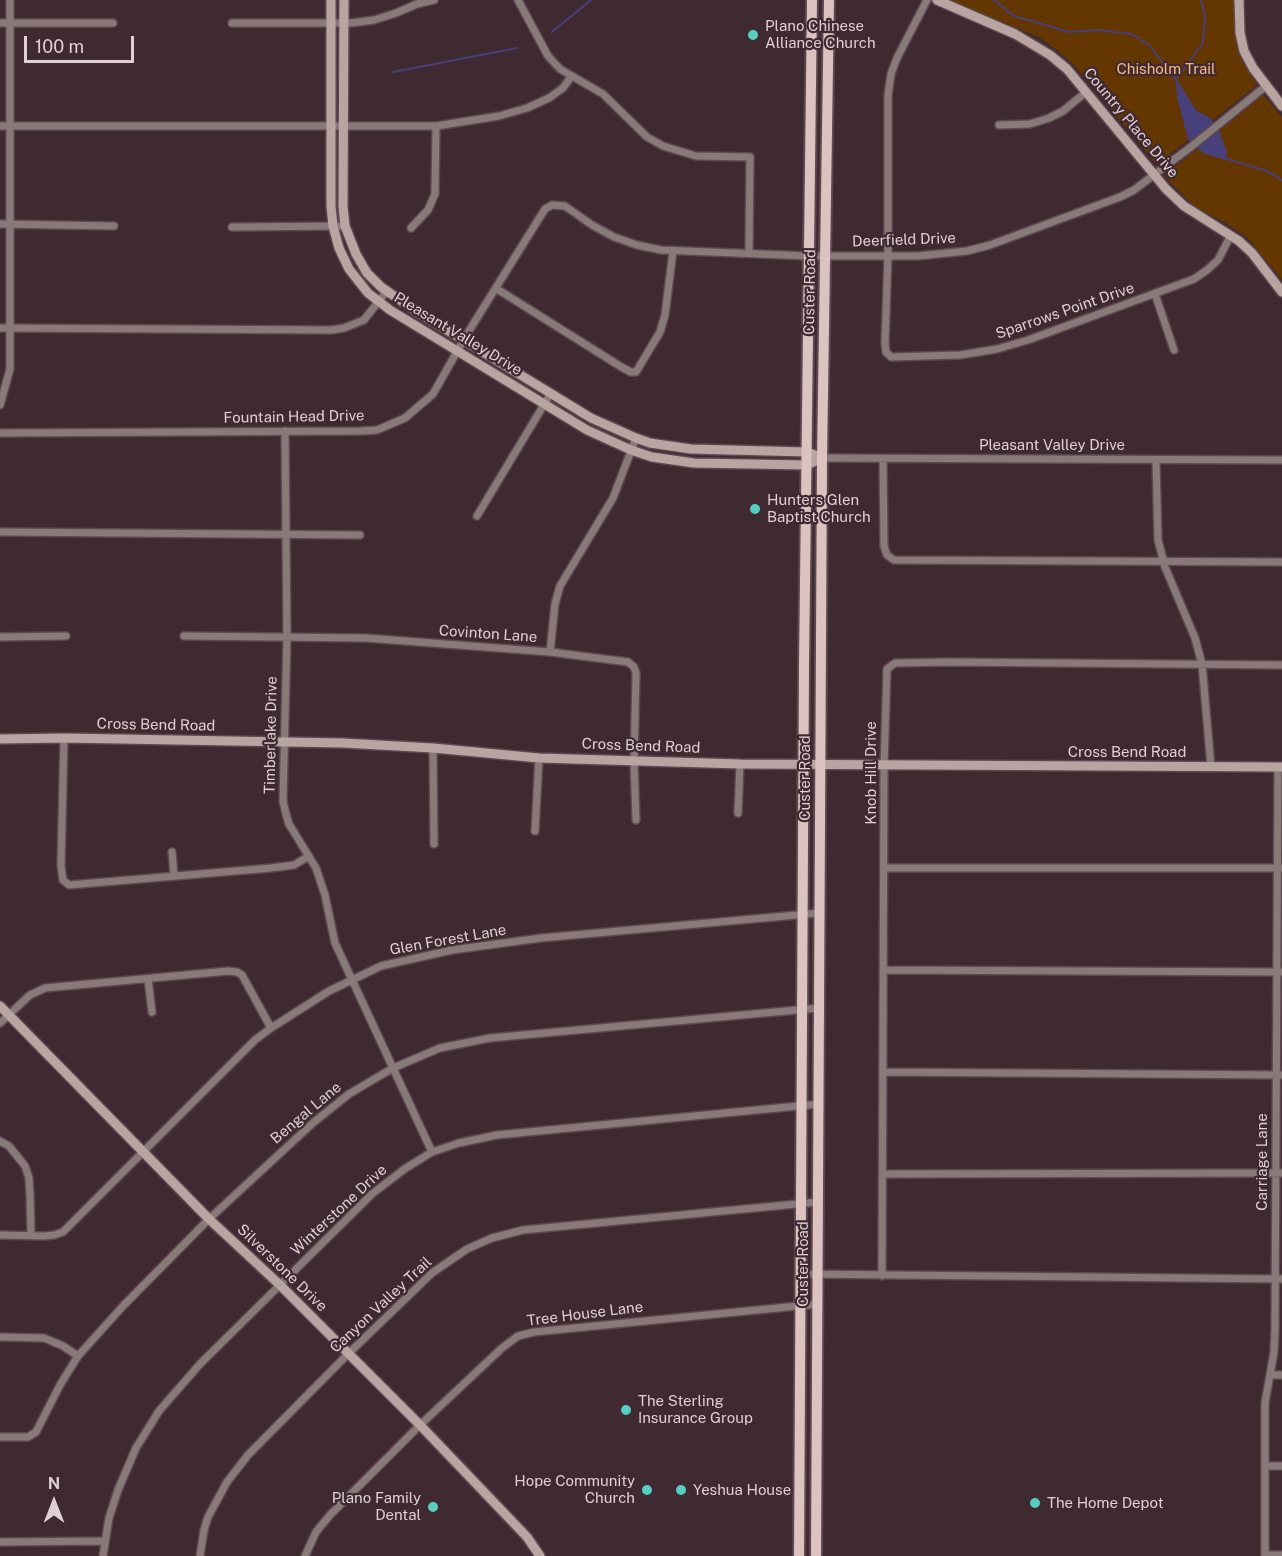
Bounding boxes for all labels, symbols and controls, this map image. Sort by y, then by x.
place label: Plano Chinese Alliance Church [765,17,876,52]
scale bar [27,24,136,62]
marker: Plano Chinese Alliance Church [746,28,760,42]
text: 100 m [35,36,84,57]
park label: Chisholm Trail [1116,60,1216,78]
street label: Country Place Drive [1080,64,1182,182]
street label: Deerfield Drive [852,229,956,251]
street label: Custer Road [800,249,820,335]
street label: Sparrows Point Drive [993,279,1137,343]
street label: Pleasant Valley Drive [391,289,525,379]
street label: Fountain Head Drive [223,407,365,427]
street label: Pleasant Valley Drive [979,436,1125,454]
place label: Hunters Glen Baptist Church [767,491,871,526]
marker: Hunters Glen Baptist Church [748,502,762,516]
street label: Covinton Lane [438,622,538,646]
street label: Timberlake Drive [261,676,281,794]
street label: Cross Bend Road [97,715,215,735]
street label: Knob Hill Drive [862,721,880,825]
street label: Cross Bend Road [581,735,701,757]
street label: Custer Road [796,735,814,821]
street label: Cross Bend Road [1068,743,1186,761]
street label: Glen Forest Lane [388,921,508,959]
street label: Bengal Lane [267,1078,345,1148]
street label: Carriage Lane [1253,1113,1271,1211]
street label: Winterstone Drive [287,1161,391,1259]
street label: Silverstone Drive [233,1221,331,1315]
street label: Custer Road [794,1221,812,1307]
street label: Canyon Valley Trail [326,1253,436,1357]
street label: Tree House Lane [526,1298,644,1330]
place label: The Sterling Insurance Group [638,1392,753,1427]
marker: The Sterling Insurance Group [619,1403,633,1417]
north arrow [24,1472,84,1532]
place label: Hope Community Church [514,1472,635,1507]
text: N [48,1474,60,1493]
place label: Yeshua House [693,1481,791,1499]
marker: Hope Community Church [640,1483,654,1497]
marker: Yeshua House [674,1483,688,1497]
place label: Plano Family Dental [332,1489,421,1524]
place label: The Home Depot [1047,1494,1163,1512]
marker: The Home Depot [1028,1496,1042,1510]
marker: Plano Family Dental [426,1500,440,1514]

